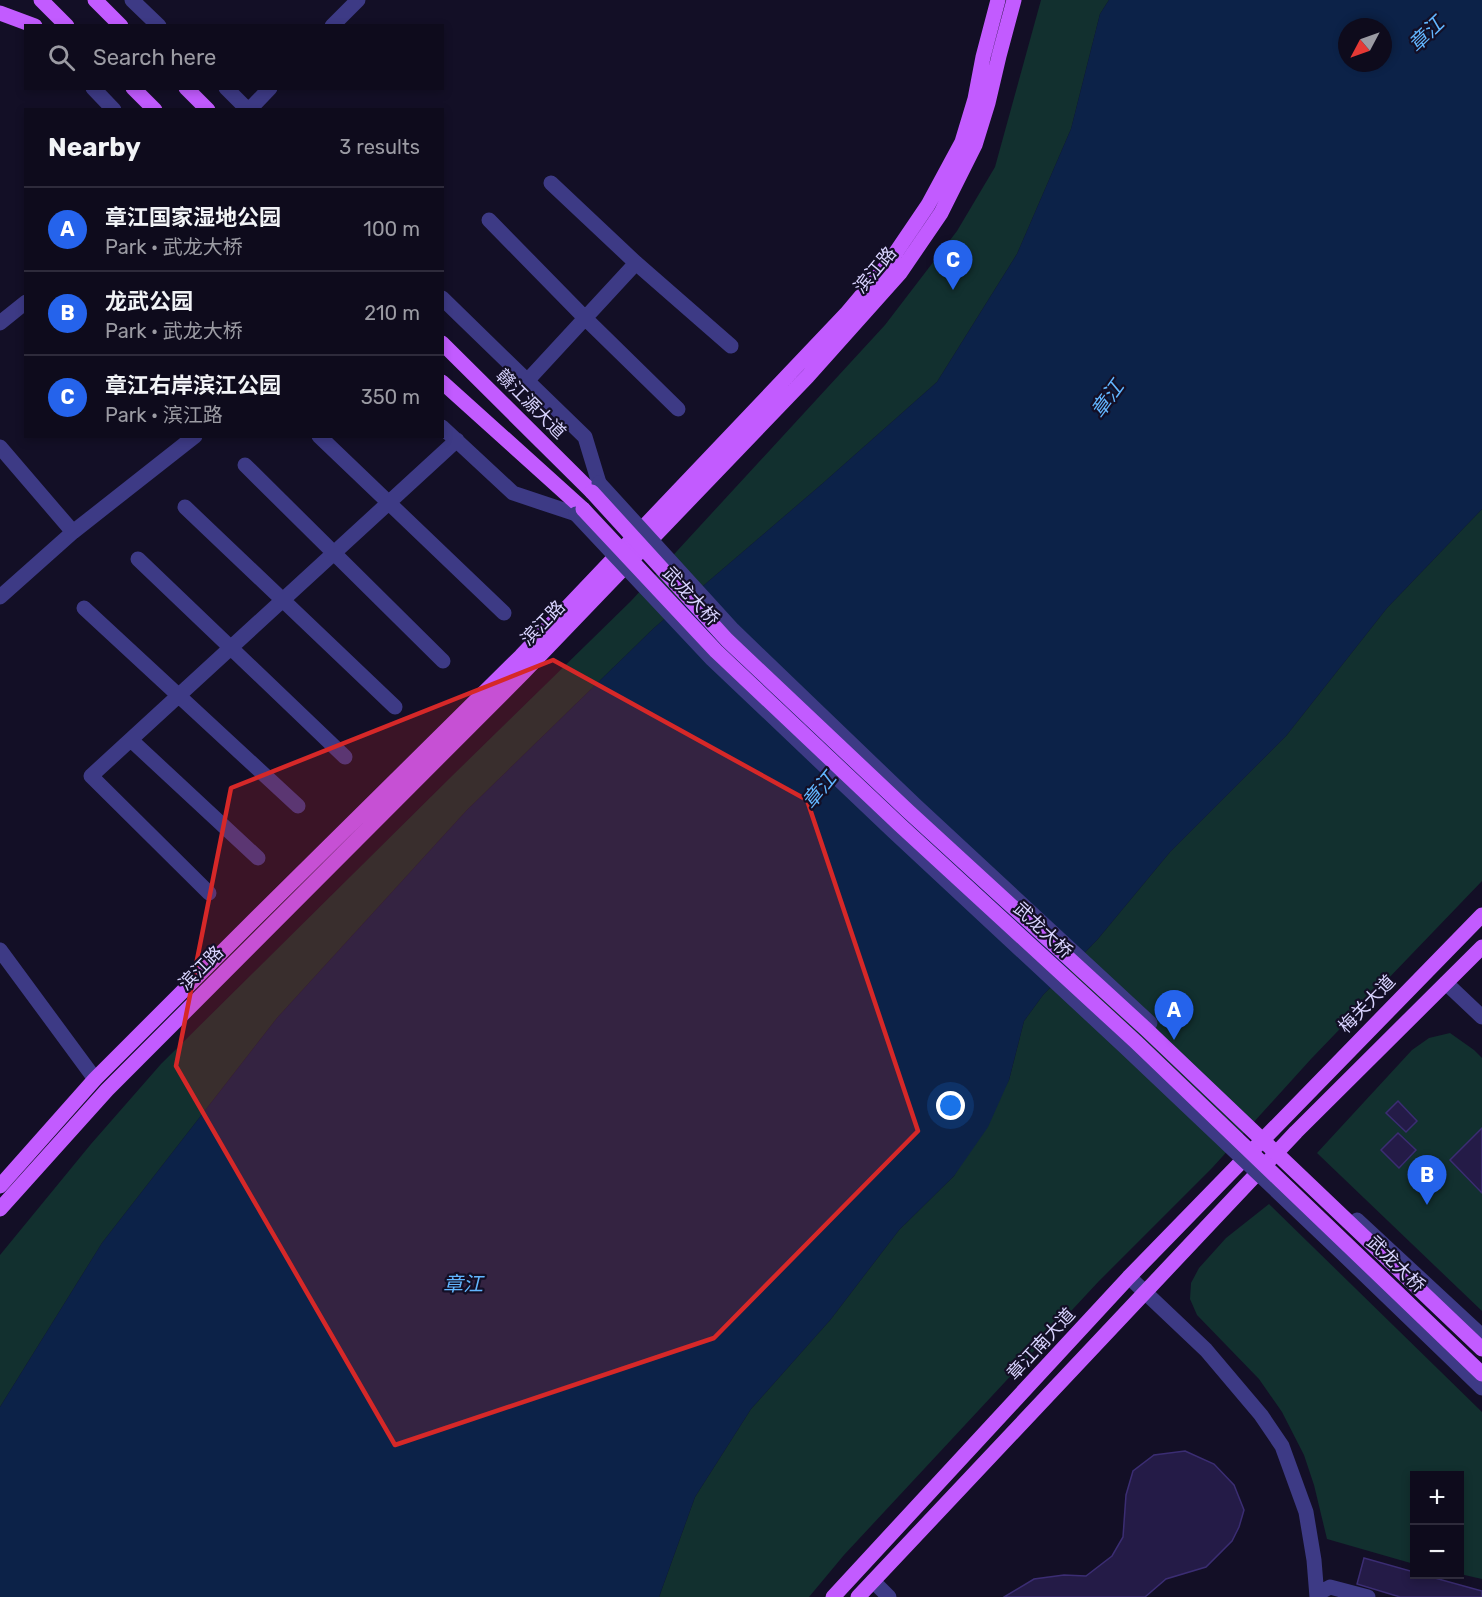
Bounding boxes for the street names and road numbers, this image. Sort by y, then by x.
street label: 滨江路 [849,242,901,298]
street label: 赣江源大道 [491,364,571,444]
street label: 武龙大桥 [658,562,724,630]
street label: 滨江路 [516,596,570,650]
street label: 武龙大桥 [1009,897,1077,963]
street label: 滨江路 [174,941,228,995]
street label: 梅关大道 [1334,970,1400,1038]
street label: 武龙大桥 [1362,1231,1430,1297]
street label: 章江南大道 [1002,1304,1080,1384]

